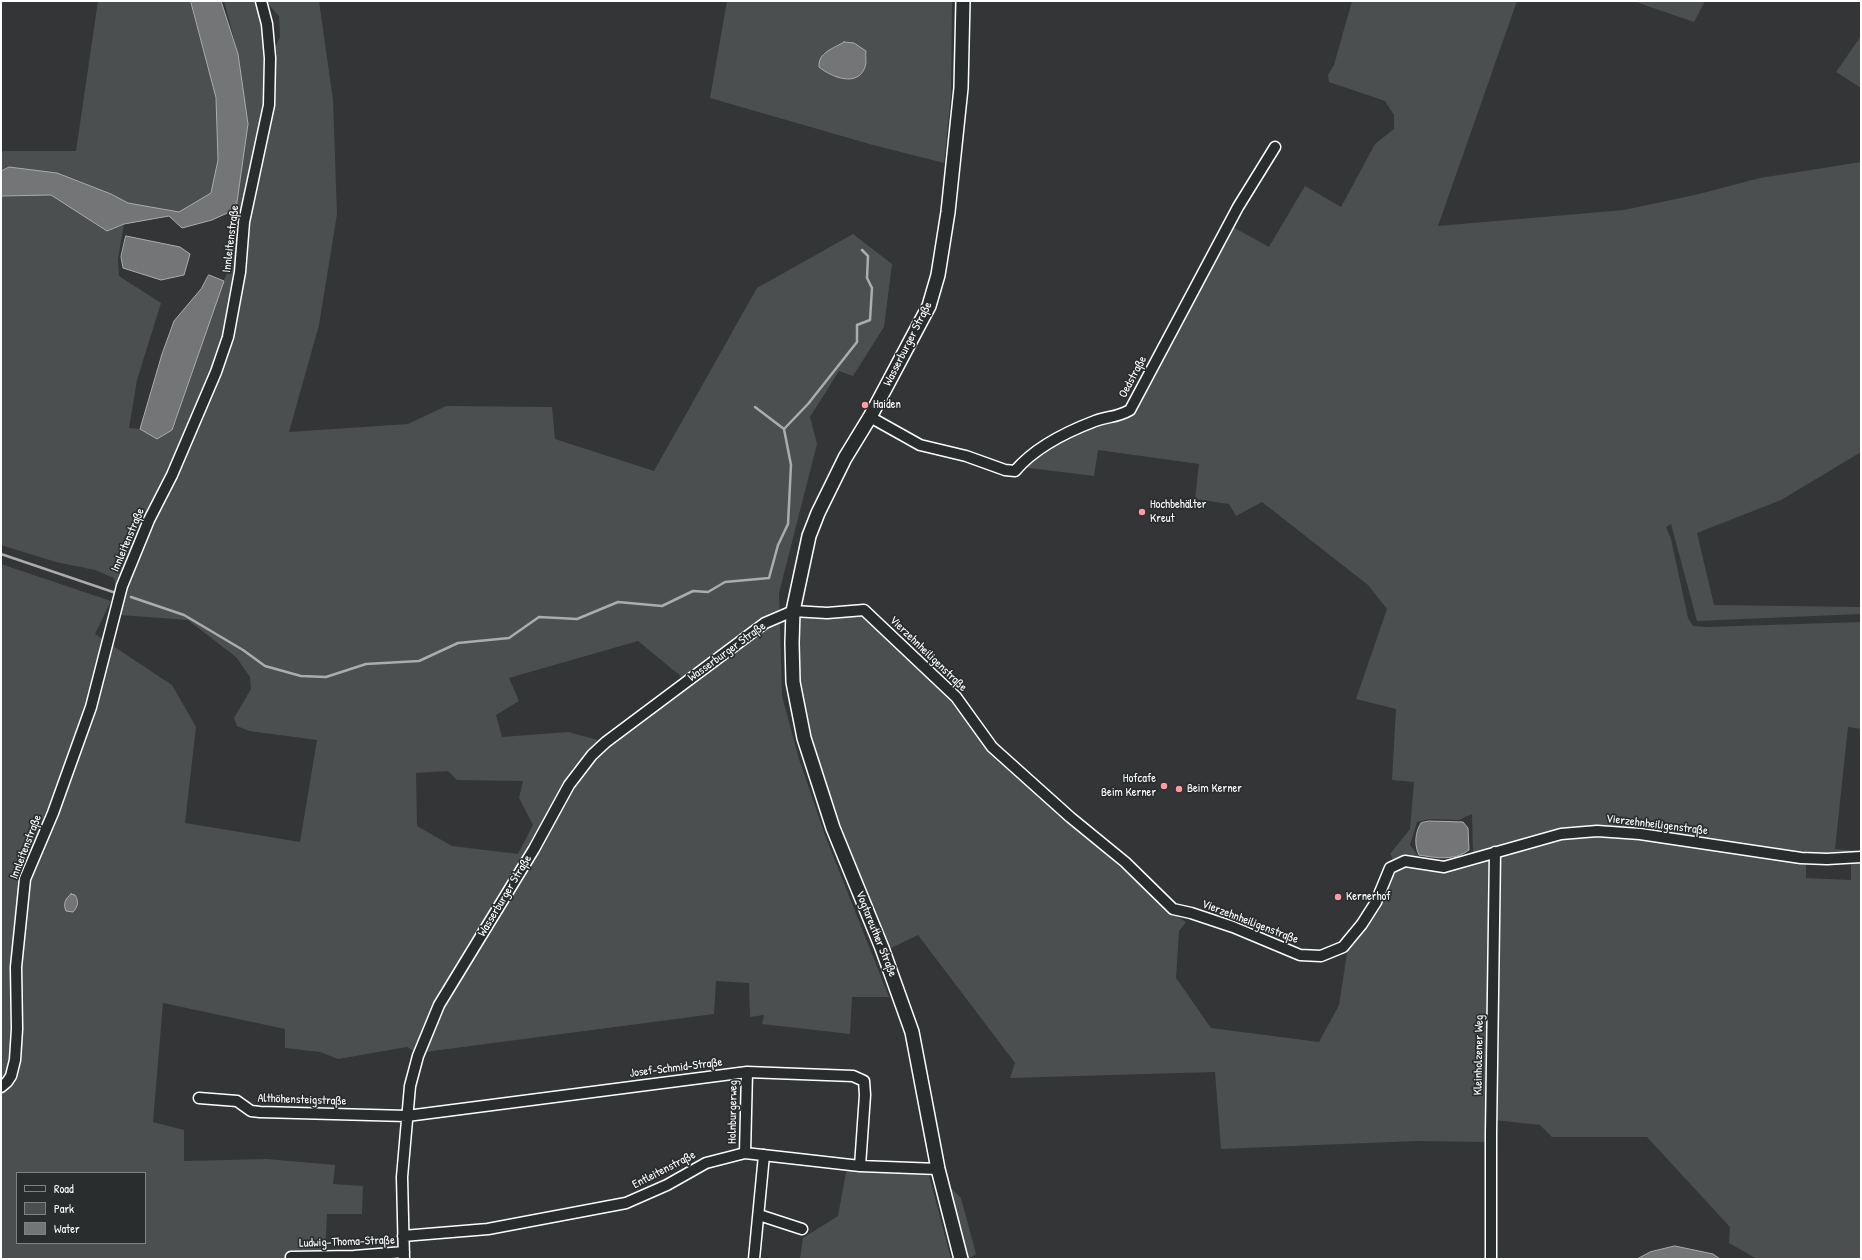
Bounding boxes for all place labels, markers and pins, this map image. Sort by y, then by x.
place label: Haiden [873,398,901,412]
marker: Haiden [860,400,870,410]
place label: Hochbehälter Kreut [1150,498,1206,526]
marker: Hochbehälter Kreut [1137,507,1147,517]
place label: Hofcafe Beim Kerner [1101,772,1156,800]
marker: Hofcafe Beim Kerner [1159,781,1169,791]
place label: Beim Kerner [1187,782,1242,796]
marker: Beim Kerner [1174,784,1184,794]
place label: Kernerhof [1346,890,1391,904]
marker: Kernerhof [1333,892,1343,902]

